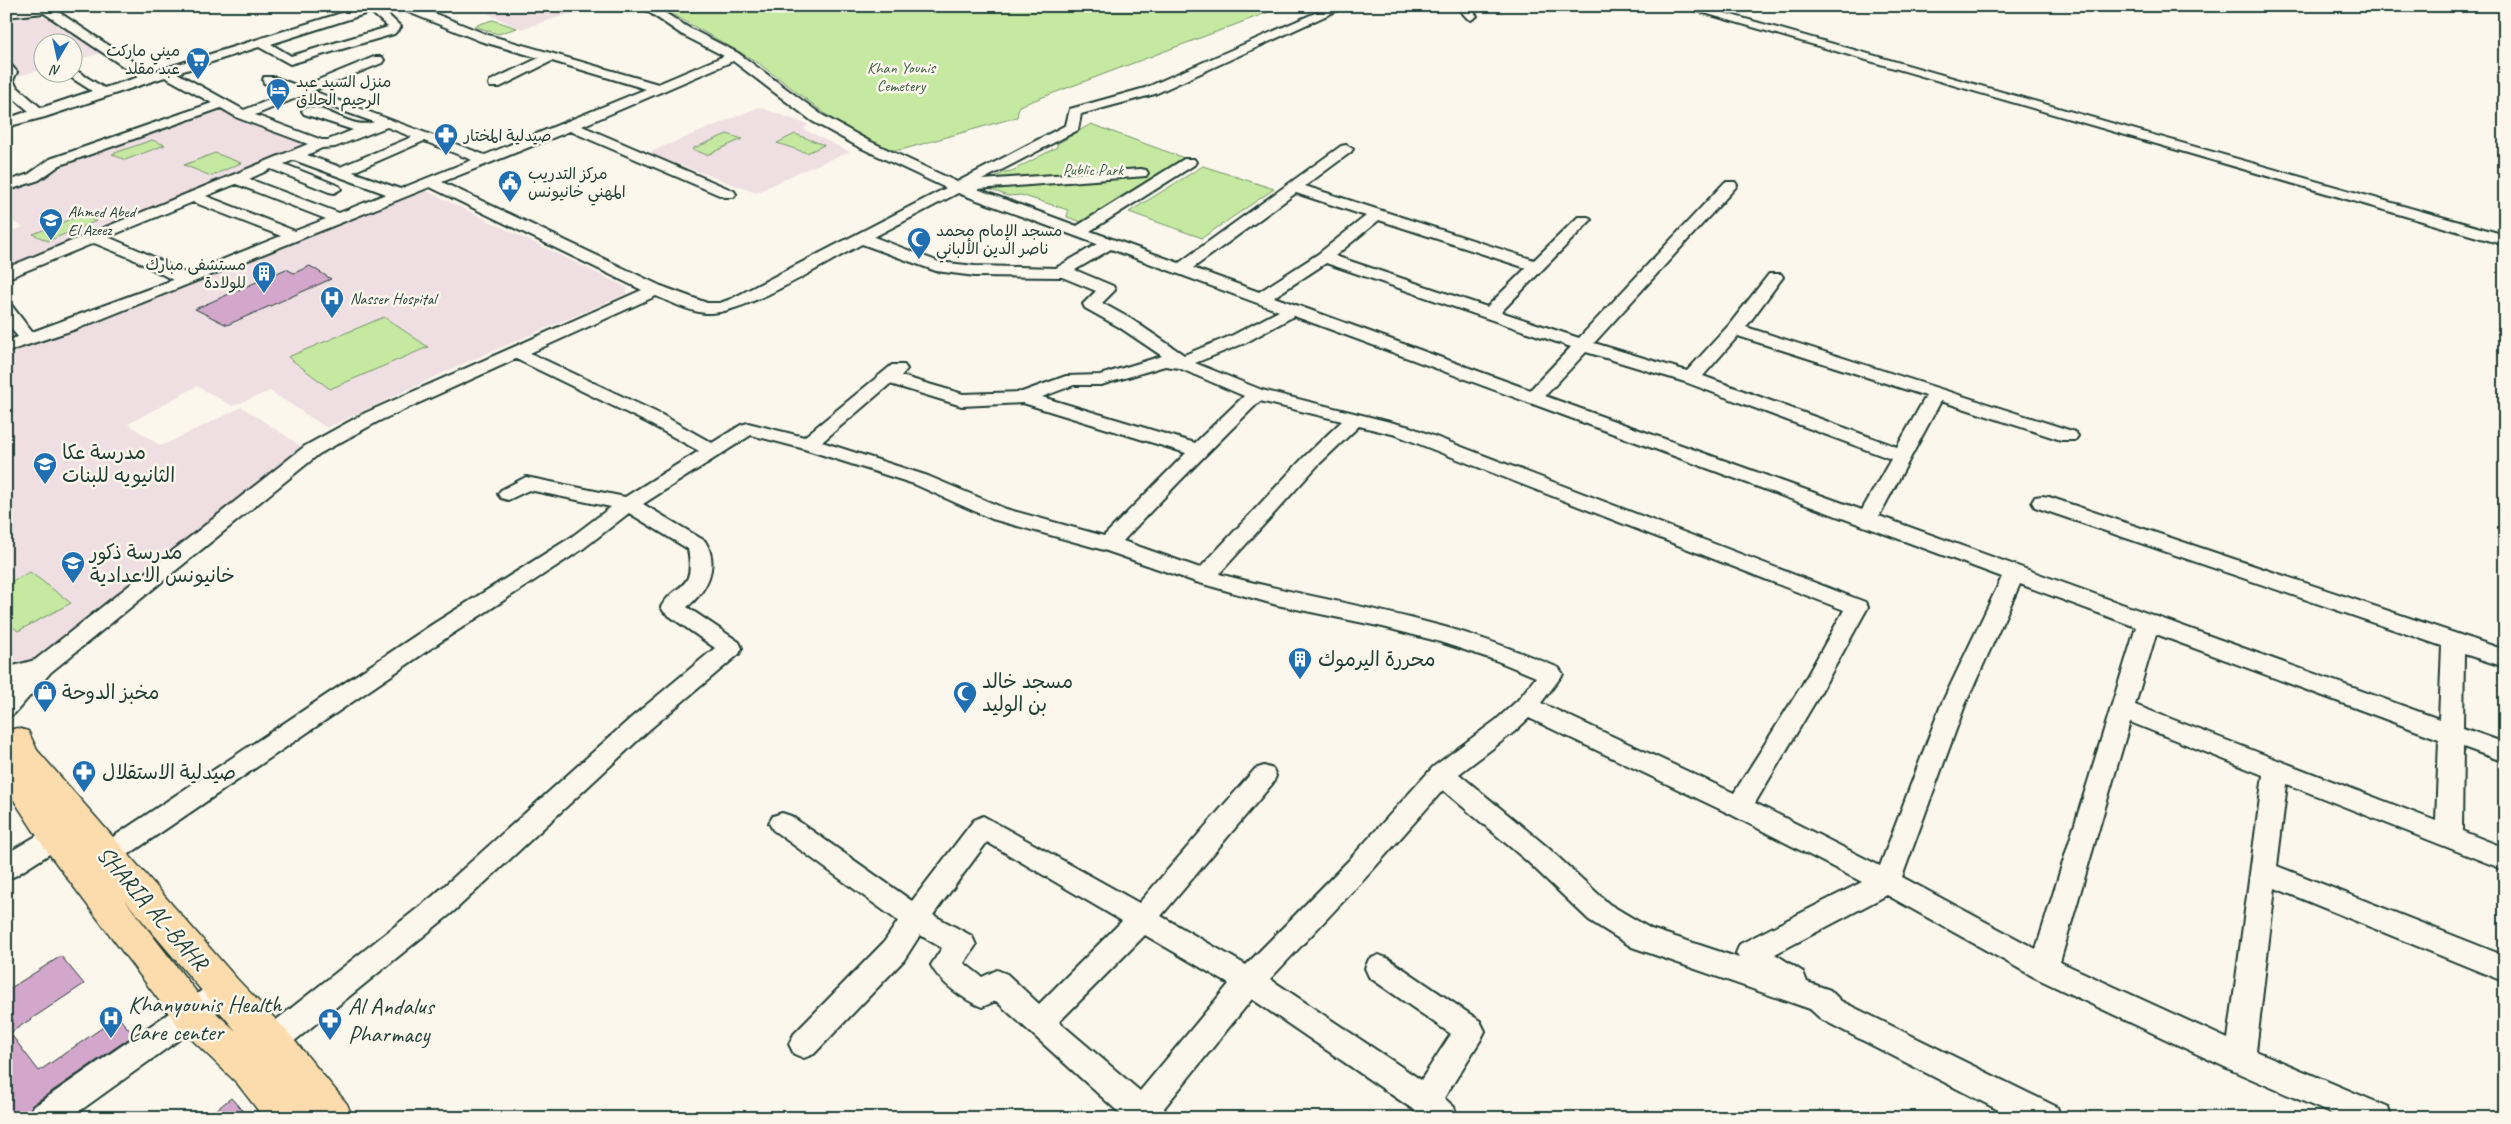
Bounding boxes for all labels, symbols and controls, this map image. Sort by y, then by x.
north arrow [32,32,82,82]
place label: ميني ماركت عبد مقلد [106,41,180,79]
supermarket icon: ميني ماركت عبد مقلد [185,46,211,80]
park label: Khan Younis Cemetery [867,58,937,96]
text: N [48,61,62,79]
place label: منزل السيد عبد الرحيم الحلاق [296,72,391,112]
hotel icon: منزل السيد عبد الرحيم الحلاق [265,77,291,111]
pharmacy icon: صيدلية المختار [433,122,459,156]
place label: صيدلية المختار [462,126,551,146]
park label: Public Park [1063,160,1124,180]
place label: مركز التدريب المهني خانيونس [528,164,626,206]
public building icon: مركز التدريب المهني خانيونس [497,169,523,203]
place label: Ahmed Abed El Azeez [68,202,138,240]
school or university icon: Ahmed Abed El Azeez [38,207,64,241]
place label: مسجد الإمام محمد ناصر الدين الألباني [936,221,1062,263]
mosque icon: مسجد الإمام محمد ناصر الدين الألباني [906,226,932,260]
place label: مستشفى مبارك للولادة [145,255,246,293]
building icon: مستشفى مبارك للولادة [251,260,277,294]
hospital icon: Nasser Hospital [319,285,345,319]
place label: Nasser Hospital [350,289,439,309]
place label: مدرسة عكا الثانيويه للبنات [62,440,175,488]
school or university icon: مدرسة عكا الثانيويه للبنات [32,451,58,485]
place label: مدرسة ذكور خانيونس الاعدادية [88,540,235,588]
school or university icon: مدرسة ذكور خانيونس الاعدادية [60,550,86,584]
building icon: محررة اليرموك [1287,646,1313,680]
place label: محررة اليرموك [1318,647,1436,673]
place label: مسجد خالد بن الوليد [982,669,1073,718]
shop icon: مخبز الدوحة [32,679,58,713]
place label: مخبز الدوحة [62,680,159,705]
mosque icon: مسجد خالد بن الوليد [952,680,978,714]
pharmacy icon: صيدلية الاستقلال [71,759,97,793]
place label: صيدلية الاستقلال [102,760,236,785]
street label: SHARIA AL-BAHR [91,839,217,978]
place label: Khanyounis Health Care center [128,989,283,1047]
place label: Al Andalus Pharmacy [348,991,436,1049]
hospital icon: Khanyounis Health Care center [98,1005,124,1039]
pharmacy icon: Al Andalus Pharmacy [317,1007,343,1041]

